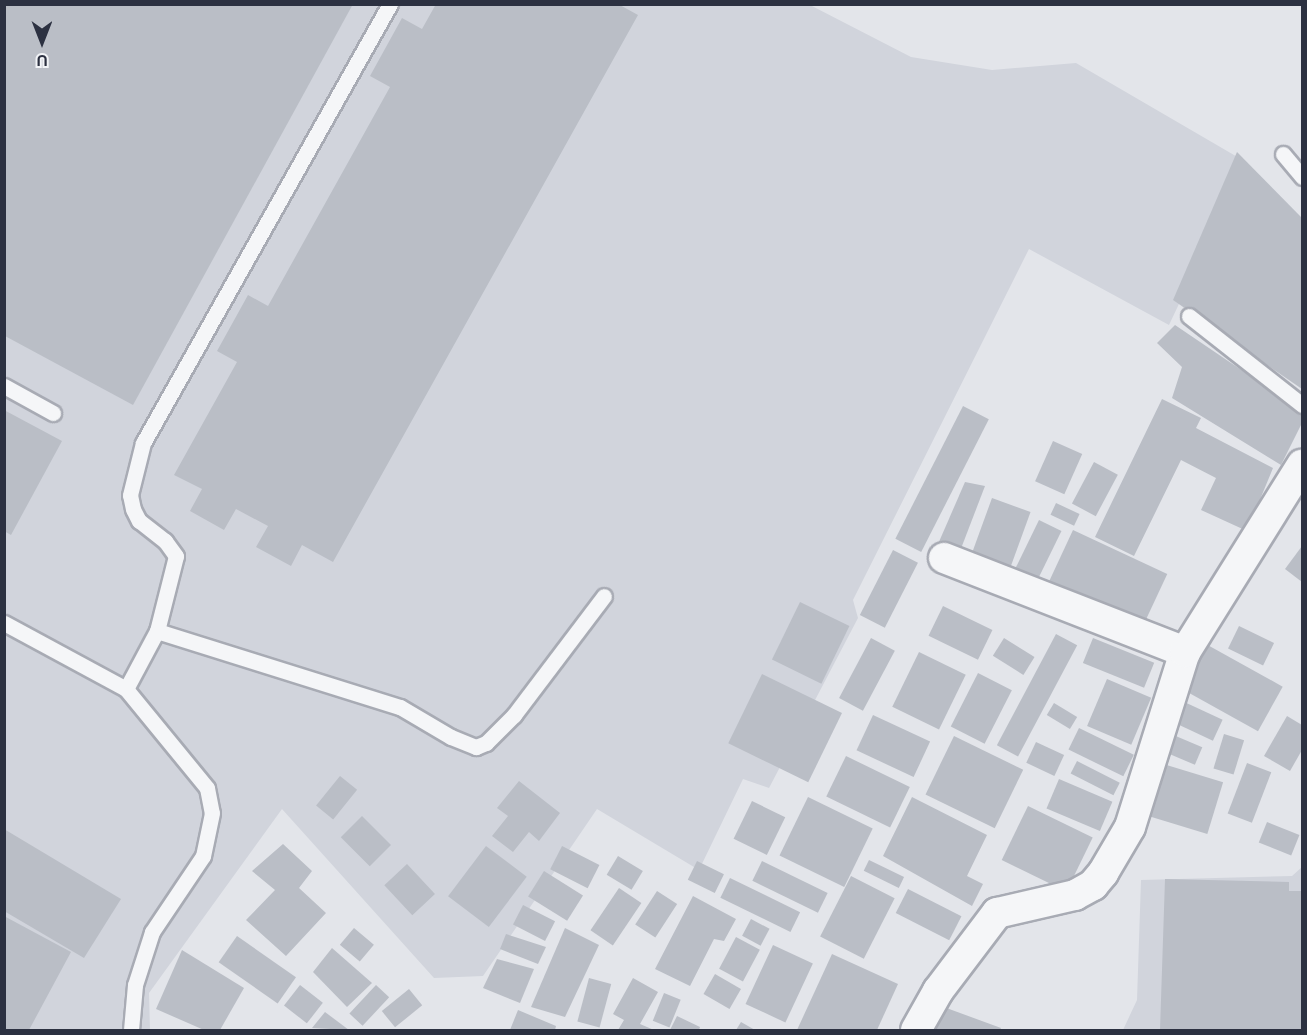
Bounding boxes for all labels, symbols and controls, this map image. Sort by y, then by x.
north arrow [12,12,72,72]
text: U [36,51,48,70]

